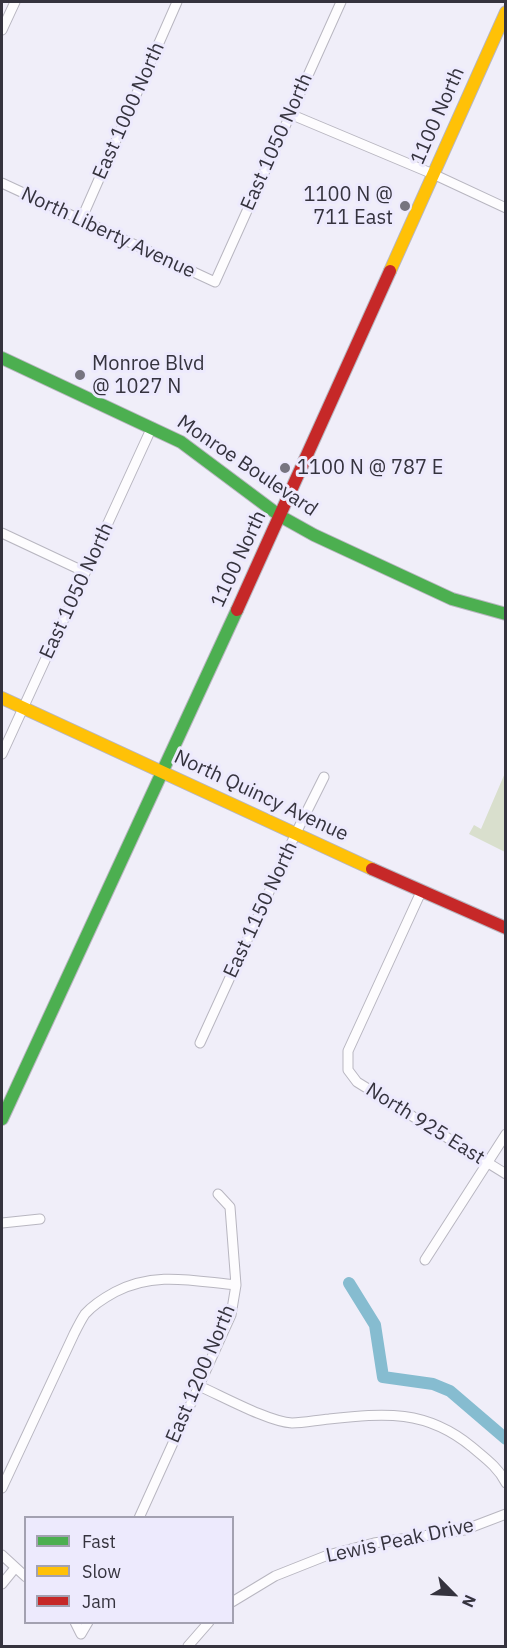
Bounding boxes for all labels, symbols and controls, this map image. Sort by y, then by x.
street label: East 1000 North [88,39,170,183]
street label: 1100 North [406,64,470,168]
street label: East 1050 North [236,70,318,214]
street label: North Liberty Avenue [17,182,199,284]
place label: 1100 N @ 711 East [304,183,393,230]
marker: 1100 N @ 711 East [398,199,412,213]
place label: Monroe Blvd @ 1027 N [92,352,205,399]
marker: Monroe Blvd @ 1027 N [73,368,87,382]
street label: Monroe Boulevard [172,410,322,522]
place label: 1100 N @ 787 E [297,456,443,480]
marker: 1100 N @ 787 E [278,461,292,475]
street label: 1100 North [206,507,272,611]
street label: East 1050 North [35,519,119,663]
street label: North Quincy Avenue [170,745,352,847]
street label: East 1150 North [219,838,303,982]
street label: North 925 East [361,1078,489,1170]
street label: East 1200 North [161,1301,241,1447]
street label: Lewis Peak Drive [324,1514,476,1568]
legend [24,1516,234,1624]
text: Fast [82,1530,116,1553]
text: Slow [82,1560,121,1583]
north arrow [423,1564,483,1624]
text: Jam [82,1590,117,1613]
text: N [458,1592,481,1611]

